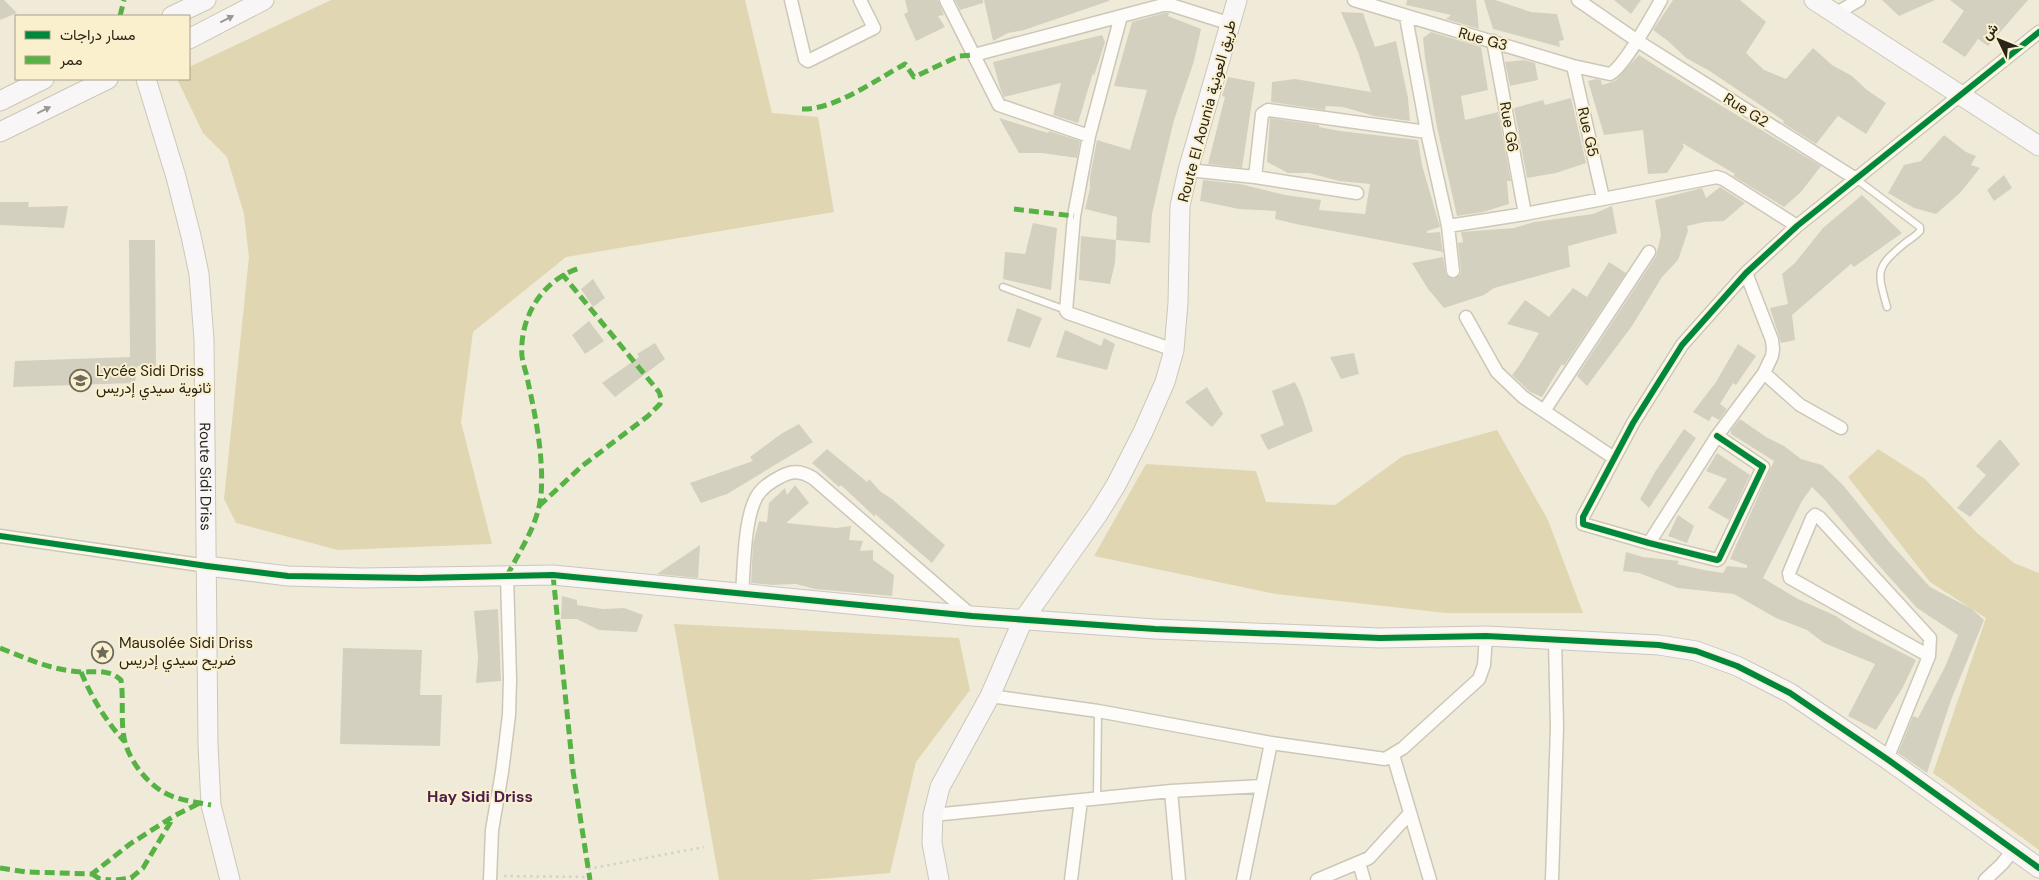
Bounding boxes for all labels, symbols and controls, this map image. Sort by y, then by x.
legend [15,15,190,80]
one-way arrow [219,15,234,23]
north arrow [1974,15,2024,65]
street label: Route El Aounia طريق العونية [1173,18,1241,204]
text: ش [1977,19,2002,43]
street label: Rue G3 [1456,22,1510,56]
text: مسار دراجات [60,25,136,45]
text: ممر [59,50,82,70]
street label: Rue G2 [1719,88,1773,132]
street label: Rue G6 [1495,100,1523,154]
street label: Rue G5 [1573,105,1603,159]
one-way arrow [37,106,51,114]
place label: Lycée Sidi Driss ثانوية سيدي إدريس [96,361,211,401]
school or university icon: Lycée Sidi Driss ثانوية سيدي إدريس [68,368,92,392]
street label: Route Sidi Driss [195,422,216,531]
place label: Mausolée Sidi Driss ضريح سيدي إدريس [119,633,253,673]
place icon: Mausolée Sidi Driss ضريح سيدي إدريس [91,640,115,664]
district label: Hay Sidi Driss [427,786,533,807]

